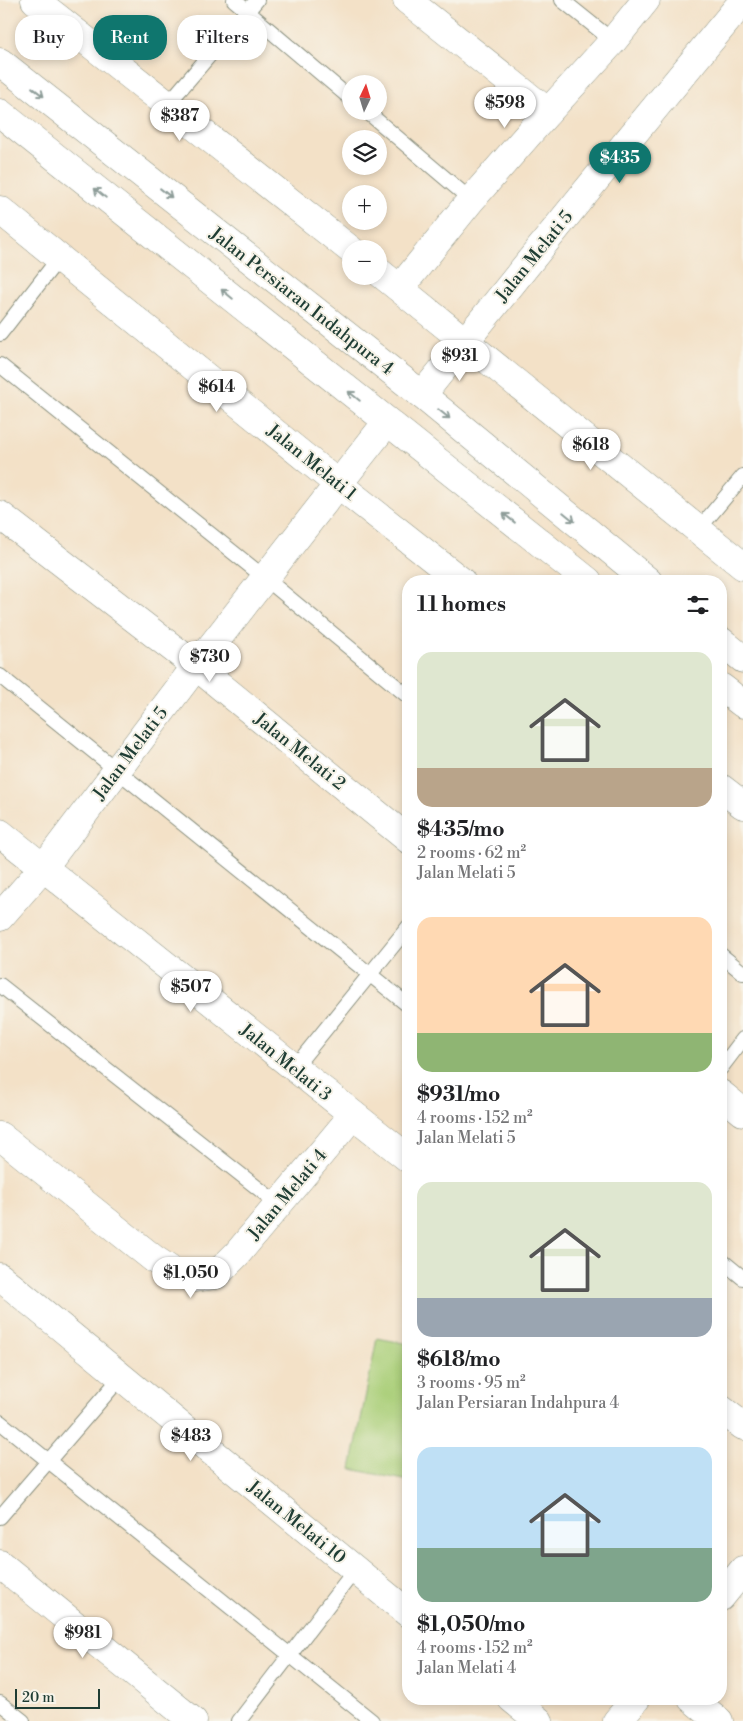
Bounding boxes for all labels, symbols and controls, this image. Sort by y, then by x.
chip: Buy [15,15,83,60]
chip: Rent [93,15,167,60]
chip: Filters [177,15,267,60]
north arrow [342,75,388,120]
map controls [342,75,387,285]
pin: $598 [475,86,535,129]
one-way arrow [31,87,45,97]
text: $598 [485,93,525,113]
pin: $387 [150,100,210,142]
text: $387 [161,106,199,126]
button: layers [342,130,387,175]
pin: $435 [590,142,650,184]
text: $435 [600,148,640,168]
button: + [342,185,387,230]
one-way arrow [94,187,107,198]
one-way arrow [159,187,172,198]
street label: Jalan Melati 5 [490,206,578,307]
street label: Jalan Persiaran Indahpura 4 [204,222,399,381]
button: − [342,240,387,285]
one-way arrow [221,289,234,300]
pin: $931 [430,340,490,382]
text: $931 [442,346,478,366]
pin: $614 [187,370,247,413]
text: $614 [199,377,235,397]
one-way arrow [348,390,361,401]
one-way arrow [437,408,450,419]
street label: Jalan Melati 1 [261,419,361,506]
pin: $618 [561,428,621,471]
text: $618 [573,435,609,455]
one-way arrow [563,511,576,522]
one-way arrow [503,513,516,524]
icon: filters [684,591,712,619]
text: 11 homes [417,592,506,618]
pin: $730 [180,640,240,683]
text: $730 [190,647,230,667]
icon: home [520,685,610,775]
street label: Jalan Melati 5 [87,702,173,805]
street label: Jalan Melati 2 [248,707,350,795]
text: $435/mo [417,817,505,843]
text: 2 rooms · 62 m² [417,843,526,863]
text: Jalan Melati 5 [417,863,516,883]
icon: home [520,950,610,1040]
pin: $507 [161,970,221,1013]
text: $507 [171,977,211,997]
street label: Jalan Melati 3 [235,1018,336,1106]
text: $931/mo [417,1082,500,1108]
text: 4 rooms · 152 m² [417,1108,533,1128]
text: Jalan Melati 5 [417,1128,516,1148]
street label: Jalan Melati 4 [242,1144,332,1245]
icon: home [520,1215,610,1305]
pin: $1,050 [150,1256,232,1299]
text: $1,050 [163,1263,219,1283]
text: $618/mo [417,1347,501,1373]
text: 3 rooms · 95 m² [417,1373,526,1393]
text: Jalan Persiaran Indahpura 4 [417,1393,619,1413]
pin: $483 [161,1420,221,1462]
text: $483 [171,1426,211,1446]
street label: Jalan Melati 10 [242,1475,351,1569]
icon: home [520,1480,610,1570]
text: $1,050/mo [417,1612,525,1638]
pin: $981 [53,1616,113,1659]
text: $981 [64,1623,102,1643]
text: 4 rooms · 152 m² [417,1638,533,1658]
text: Jalan Melati 4 [417,1658,516,1678]
scale bar [15,1686,100,1709]
text: 20 m [22,1689,54,1707]

